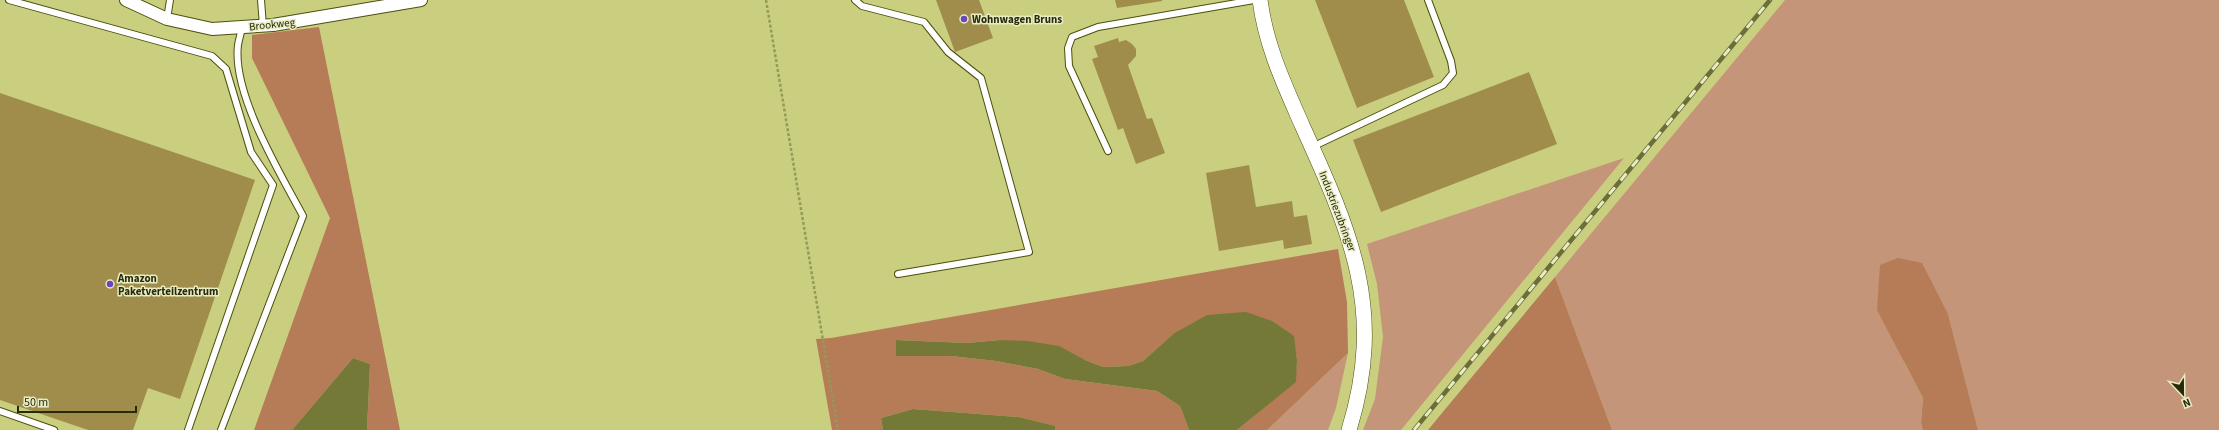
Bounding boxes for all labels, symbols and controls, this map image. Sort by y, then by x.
place label: Wohnwagen Bruns [972,12,1062,27]
marker: Wohnwagen Bruns [959,14,969,24]
street label: Brookweg [248,15,296,34]
street label: Industriezubringer [1315,169,1360,254]
place label: Amazon Paketverteilzentrum [117,271,218,299]
marker: Amazon Paketverteilzentrum [105,279,115,289]
north arrow [2163,374,2203,414]
scale bar [18,388,136,414]
text: 50 m [24,394,48,411]
text: N [2180,394,2193,411]

